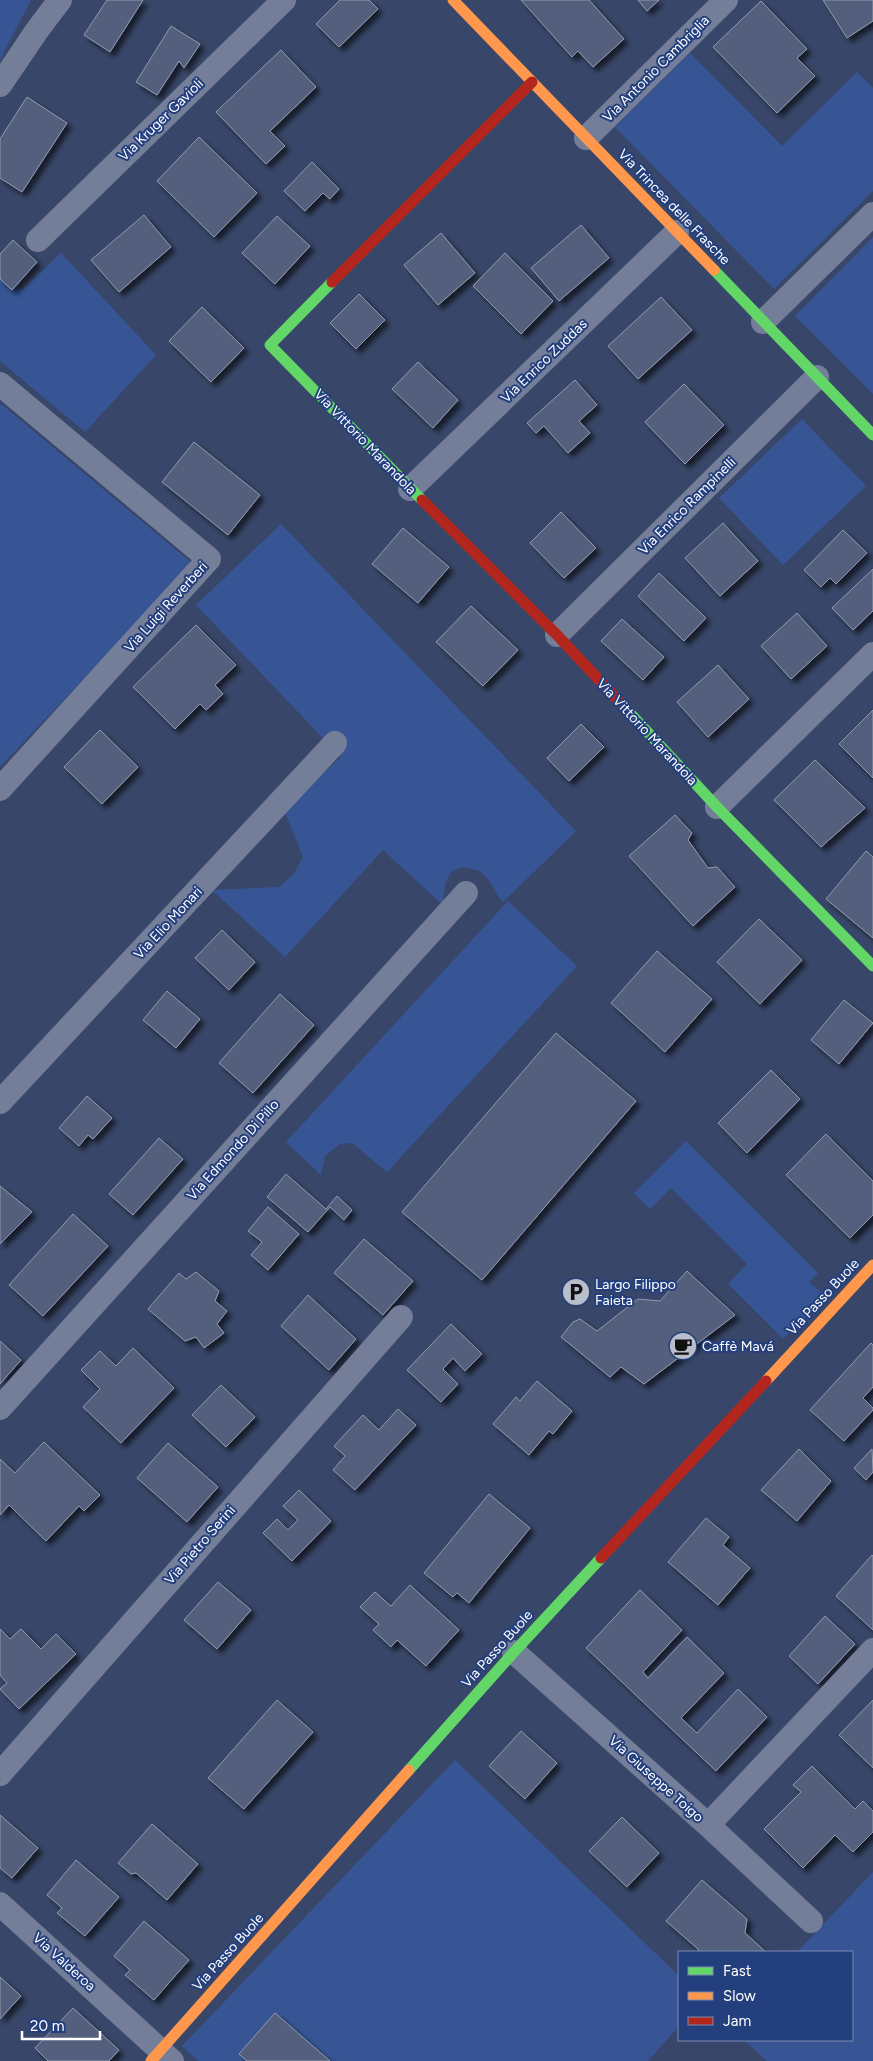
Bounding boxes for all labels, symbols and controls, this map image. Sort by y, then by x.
street label: Via Antonio Cambriglia [599,12,713,126]
street label: Via Kruger Gavioli [115,75,207,165]
street label: Via Trincea delle Frasche [614,146,734,269]
street label: Via Enrico Zuddas [497,315,591,407]
street label: Via Vittorio Marandola [310,386,420,498]
street label: Via Enrico Rampinelli [635,454,739,558]
street label: Via Luigi Reverberi [121,558,211,656]
street label: Via Vittorio Marandola [593,675,701,789]
street label: Via Elio Monari [130,883,206,963]
street label: Via Edmondo Di Pillo [183,1096,283,1204]
street label: Via Passo Buole [783,1255,863,1339]
place label: Largo Filippo Faieta [595,1276,676,1309]
parking icon: Largo Filippo Faieta [561,1277,591,1307]
cafe icon: Caffè Mavá [668,1331,698,1361]
place label: Caffè Mavá [702,1338,774,1355]
street label: Via Pietro Serini [161,1502,239,1588]
street label: Via Passo Buole [458,1606,536,1691]
street label: Via Giuseppe Toigo [605,1732,707,1826]
street label: Via Passo Buole [189,1909,267,1994]
street label: Via Valderoa [29,1929,99,1995]
legend [678,1951,853,2041]
text: Fast [723,1962,752,1980]
text: Slow [723,1987,756,2005]
scale bar [22,2008,100,2040]
text: Jam [723,2012,751,2030]
text: 20 m [30,2017,64,2035]

